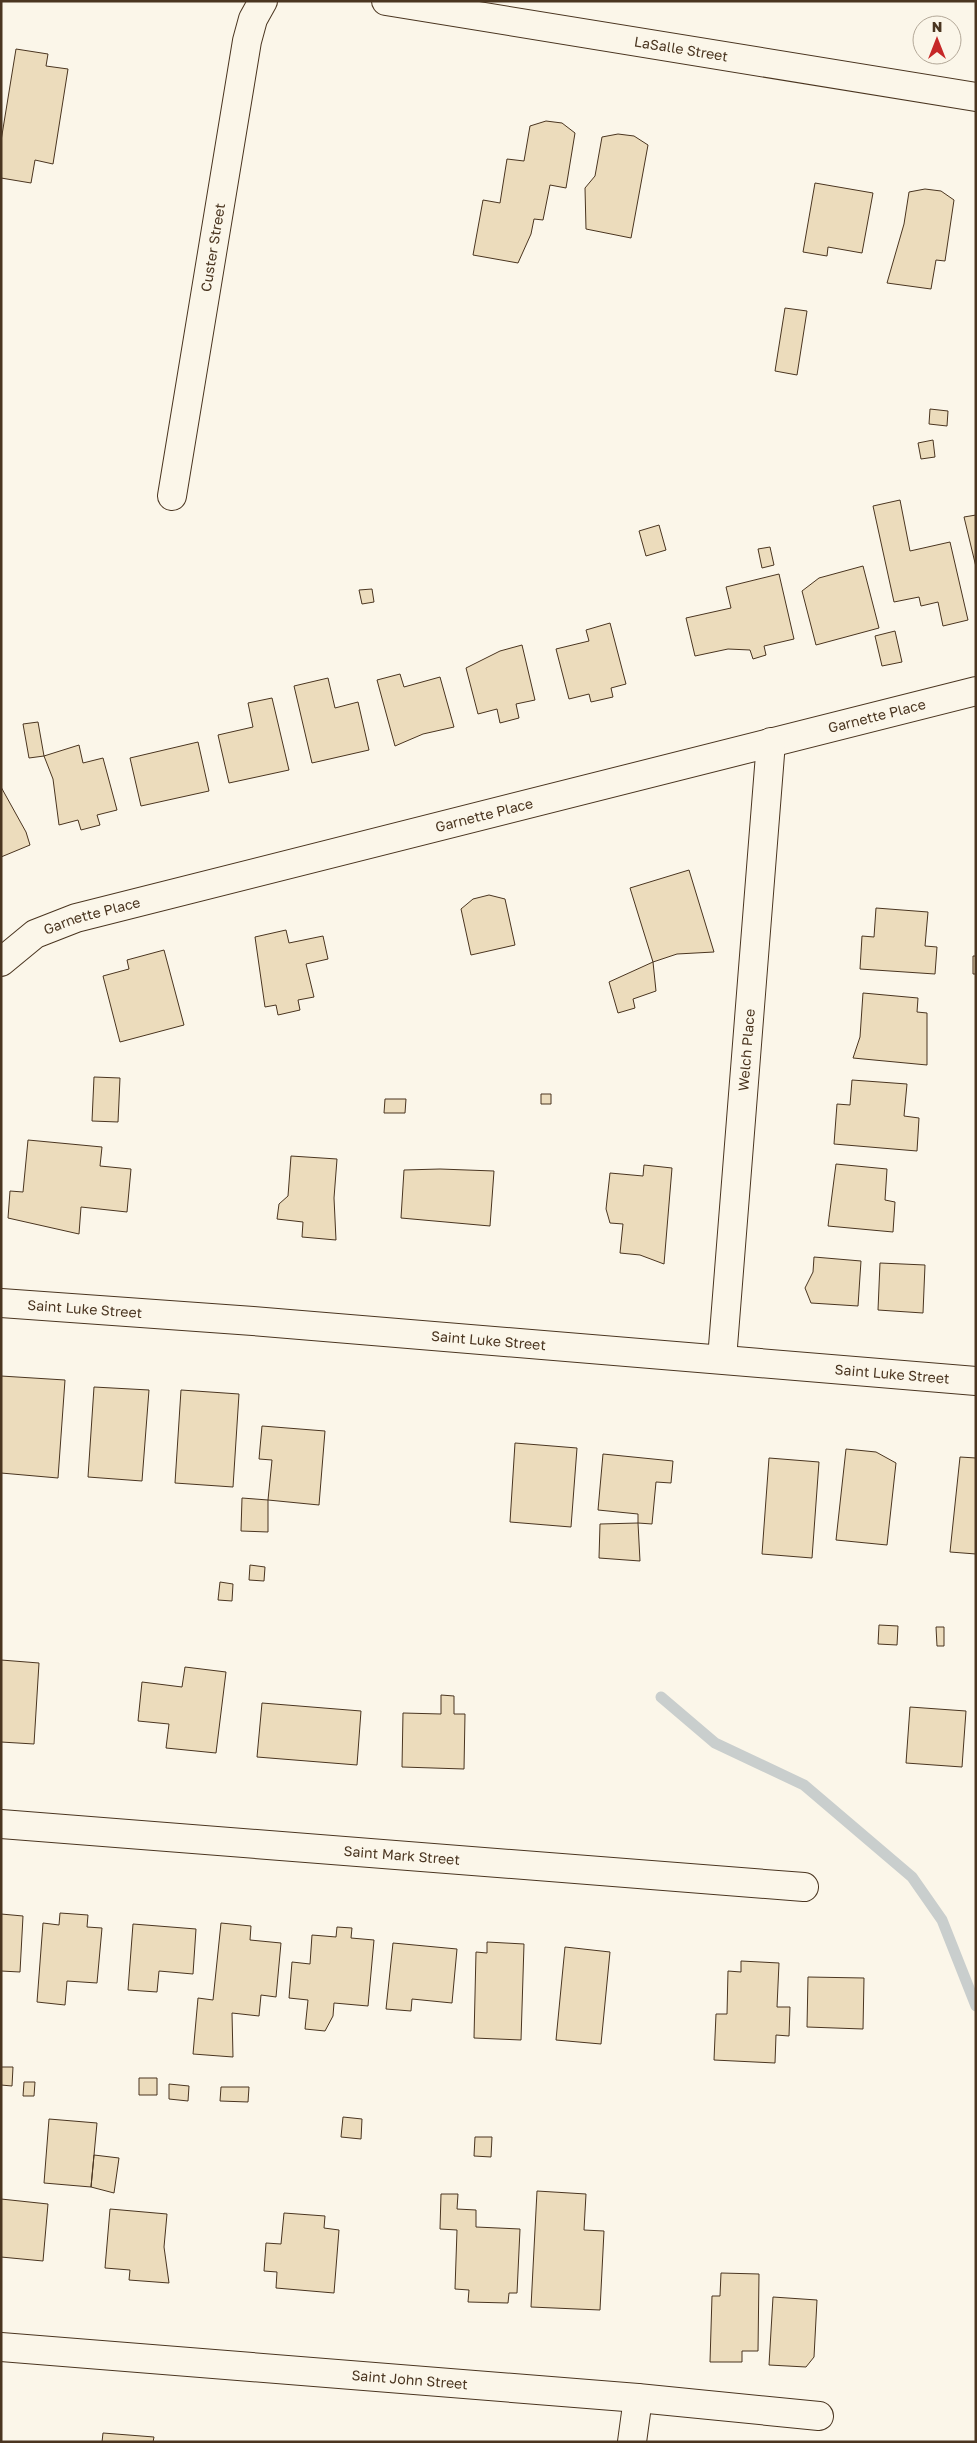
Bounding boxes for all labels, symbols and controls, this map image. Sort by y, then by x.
north arrow [912,15,962,65]
text: N [932,18,942,35]
street label: LaSalle Street [633,33,729,65]
street label: Custer Street [197,202,228,293]
street label: Garnette Place [826,695,927,736]
street label: Garnette Place [433,794,535,835]
street label: Garnette Place [41,893,142,938]
street label: Welch Place [734,1008,758,1092]
street label: Saint Luke Street [27,1296,143,1321]
street label: Saint Luke Street [430,1327,547,1353]
street label: Saint Luke Street [834,1360,950,1387]
street label: Saint Mark Street [343,1842,461,1868]
street label: Saint John Street [351,2366,469,2392]

